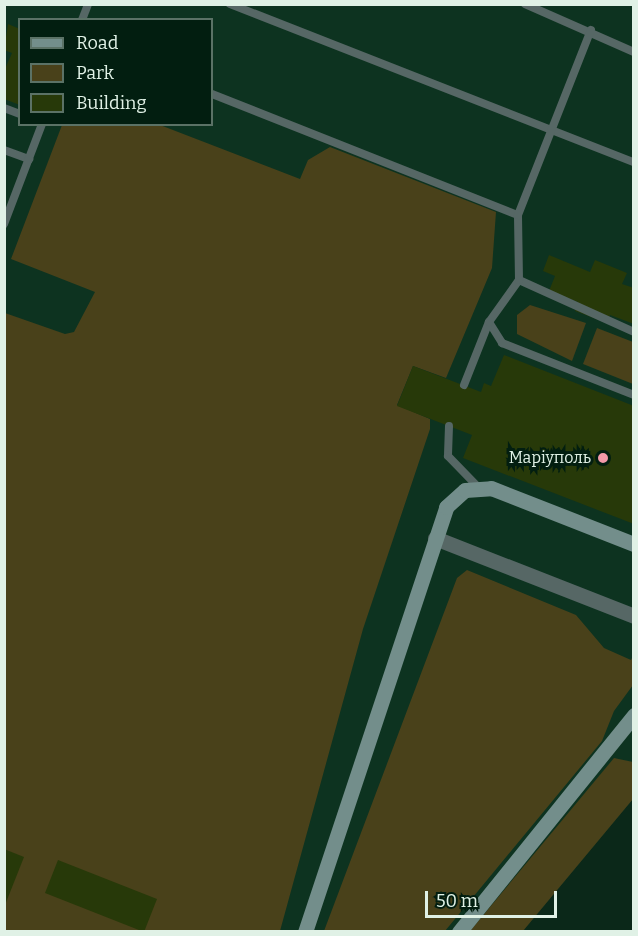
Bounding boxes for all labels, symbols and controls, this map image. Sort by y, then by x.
legend [18,18,213,126]
text: Road [76,32,118,54]
text: Park [76,62,114,84]
text: Building [76,92,147,114]
place label: Маріуполь [509,448,591,468]
marker: Маріуполь [596,451,610,465]
scale bar [428,879,560,917]
text: 50 m [436,890,478,912]

